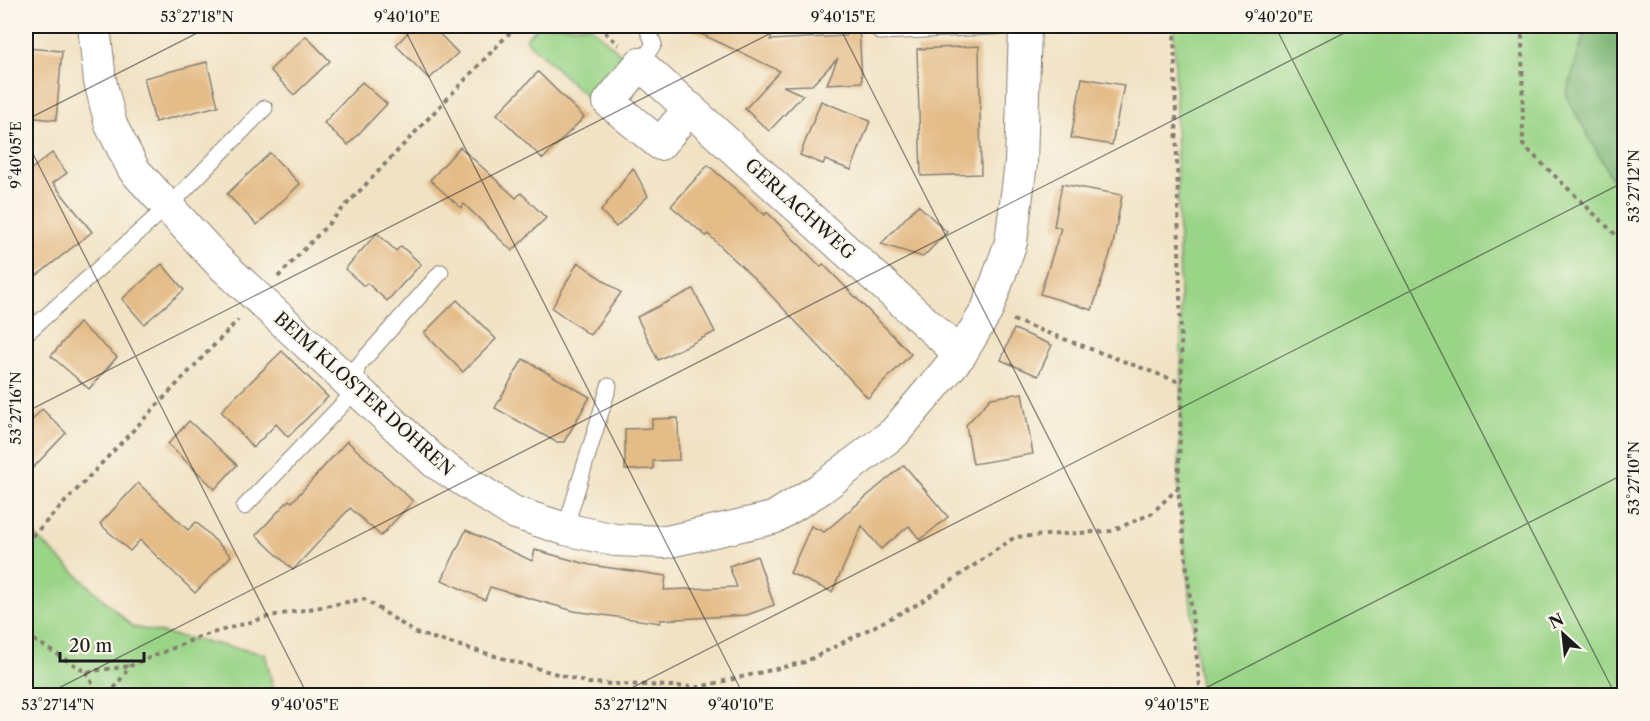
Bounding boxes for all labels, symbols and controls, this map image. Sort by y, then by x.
text: 53°27'18"N [160,7,234,26]
text: 9°40'10"E [374,7,440,26]
text: 9°40'15"E [811,7,875,26]
text: 9°40'20"E [1245,7,1313,26]
text: 9°40'05"E [6,121,25,189]
text: 53°27'12"N [1624,149,1643,223]
street label: GERLACHWEG [740,154,860,265]
street label: BEIM KLOSTER DOHREN [270,307,459,481]
text: 53°27'16"N [6,371,25,445]
text: 53°27'10"N [1624,441,1643,515]
north arrow [1533,604,1593,664]
text: N [1545,609,1567,633]
scale bar [60,625,144,663]
text: 20 m [69,635,113,657]
text: 53°27'14"N [21,695,95,714]
text: 9°40'05"E [271,695,339,714]
text: 53°27'12"N [594,695,668,714]
text: 9°40'10"E [708,695,774,714]
text: 9°40'15"E [1145,695,1209,714]

